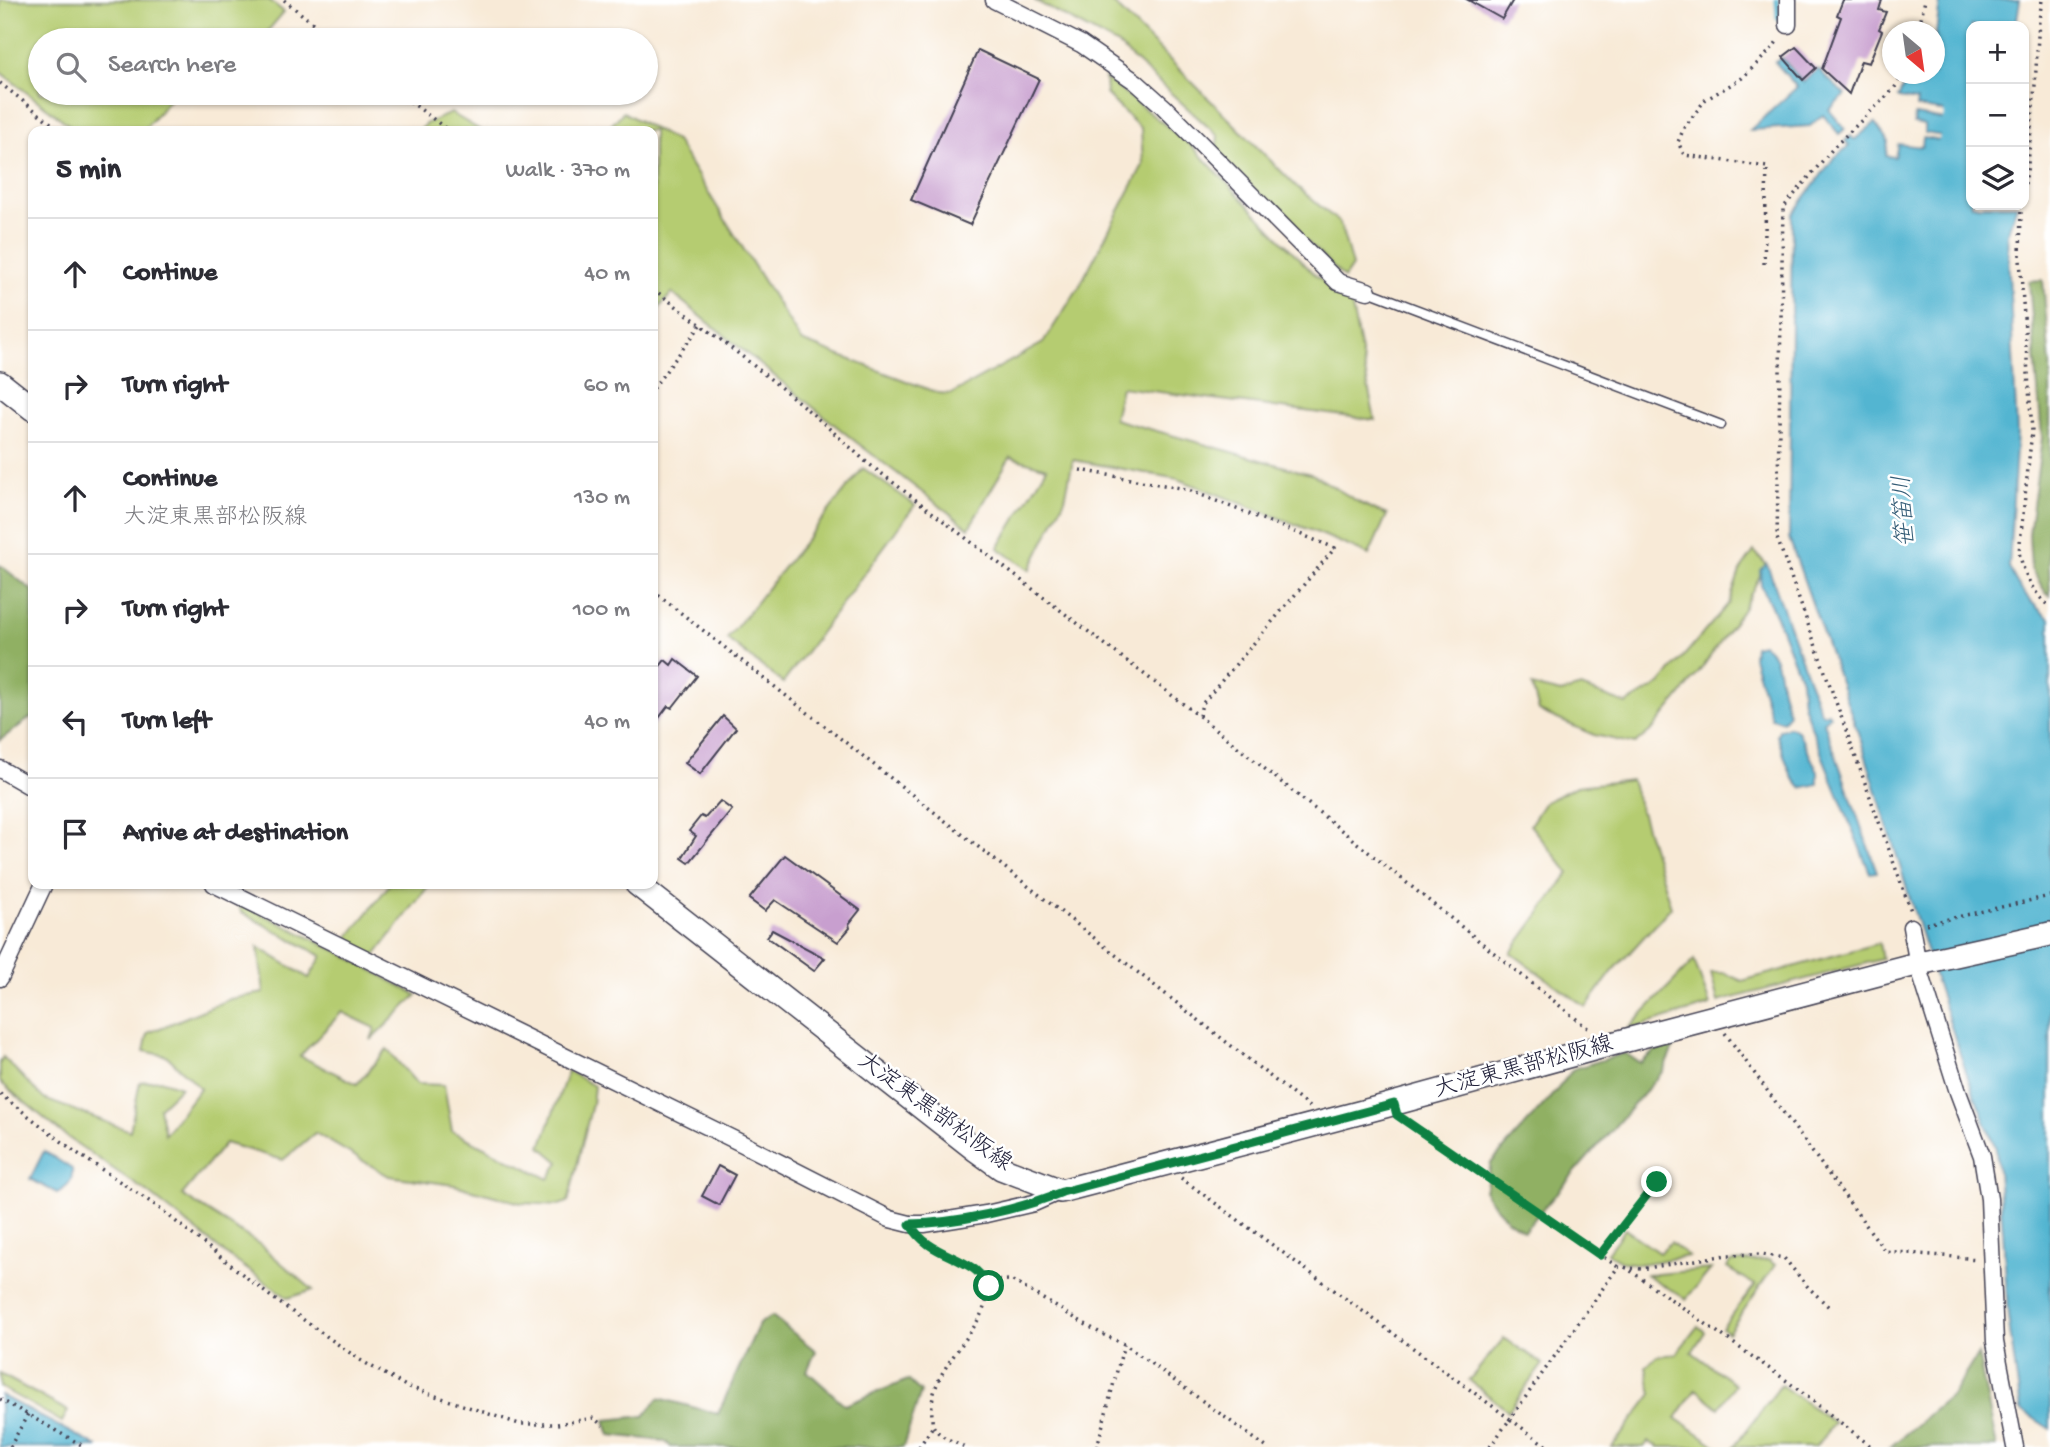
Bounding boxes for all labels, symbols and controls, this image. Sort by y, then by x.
north arrow [1882,21,1945,84]
map controls [1966,21,2029,210]
button: + [1966,21,2029,84]
search box [28,28,658,105]
icon: search [52,48,90,86]
text: Search here [108,51,236,82]
button: − [1966,84,2029,147]
button: layers [1966,147,2029,210]
text: 5 min [56,154,121,189]
text: Walk · 370 m [506,158,630,185]
icon: ahead [56,255,94,293]
text: Continue [123,259,217,290]
text: 40 m [584,261,630,288]
icon: right [56,367,94,405]
text: Turn right [123,371,227,402]
text: 60 m [584,373,630,400]
text: Continue [123,465,217,496]
water label: 笹笛川 [1888,474,1923,548]
icon: ahead [56,479,94,517]
text: 130 m [574,485,630,512]
text: 大淀東黒部松阪線 [123,505,307,532]
icon: right [56,591,94,629]
text: Turn right [123,595,227,626]
text: 100 m [573,597,630,624]
icon: left [56,703,94,741]
text: Turn left [123,707,211,738]
text: 40 m [584,709,630,736]
icon: arrive [56,815,94,853]
text: Arrive at destination [123,819,348,850]
street label: 大淀東黒部松阪線 [1431,1030,1616,1105]
street label: 大淀東黒部松阪線 [852,1047,1017,1178]
route end [1641,1166,1672,1197]
route start [973,1270,1004,1301]

